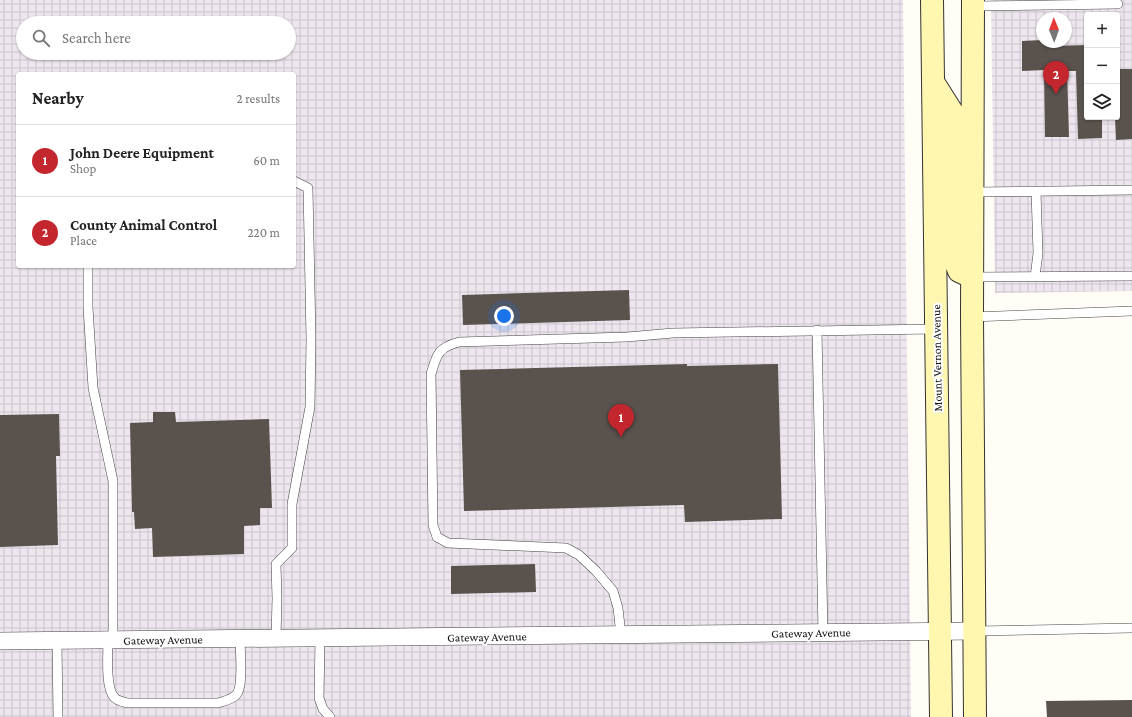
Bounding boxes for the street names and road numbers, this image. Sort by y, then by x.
street label: Mount Vernon Avenue [929,304,945,412]
street label: Gateway Avenue [771,625,851,641]
street label: Gateway Avenue [447,629,527,645]
street label: Gateway Avenue [123,632,203,648]

